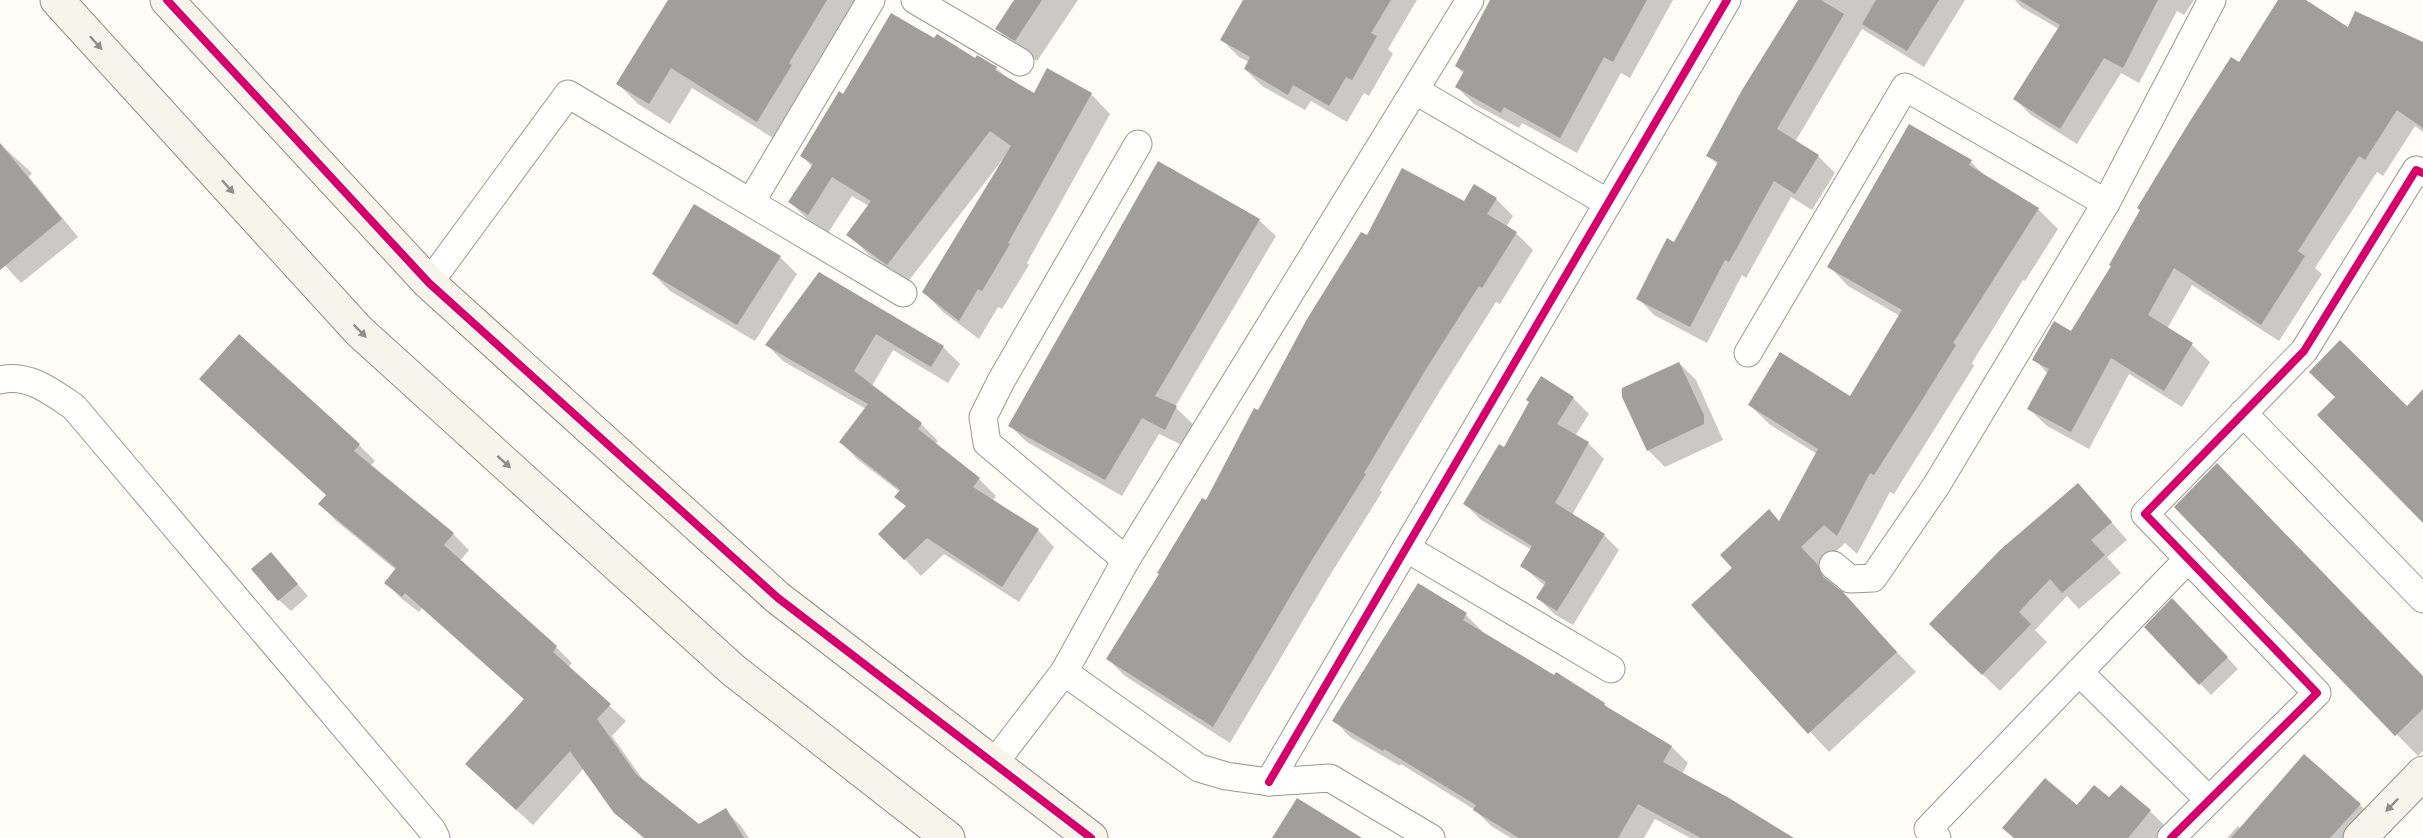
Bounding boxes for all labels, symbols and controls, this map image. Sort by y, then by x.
one-way arrow [89,35,102,50]
one-way arrow [221,179,234,194]
one-way arrow [352,323,366,337]
one-way arrow [496,455,511,469]
one-way arrow [2385,798,2399,812]

